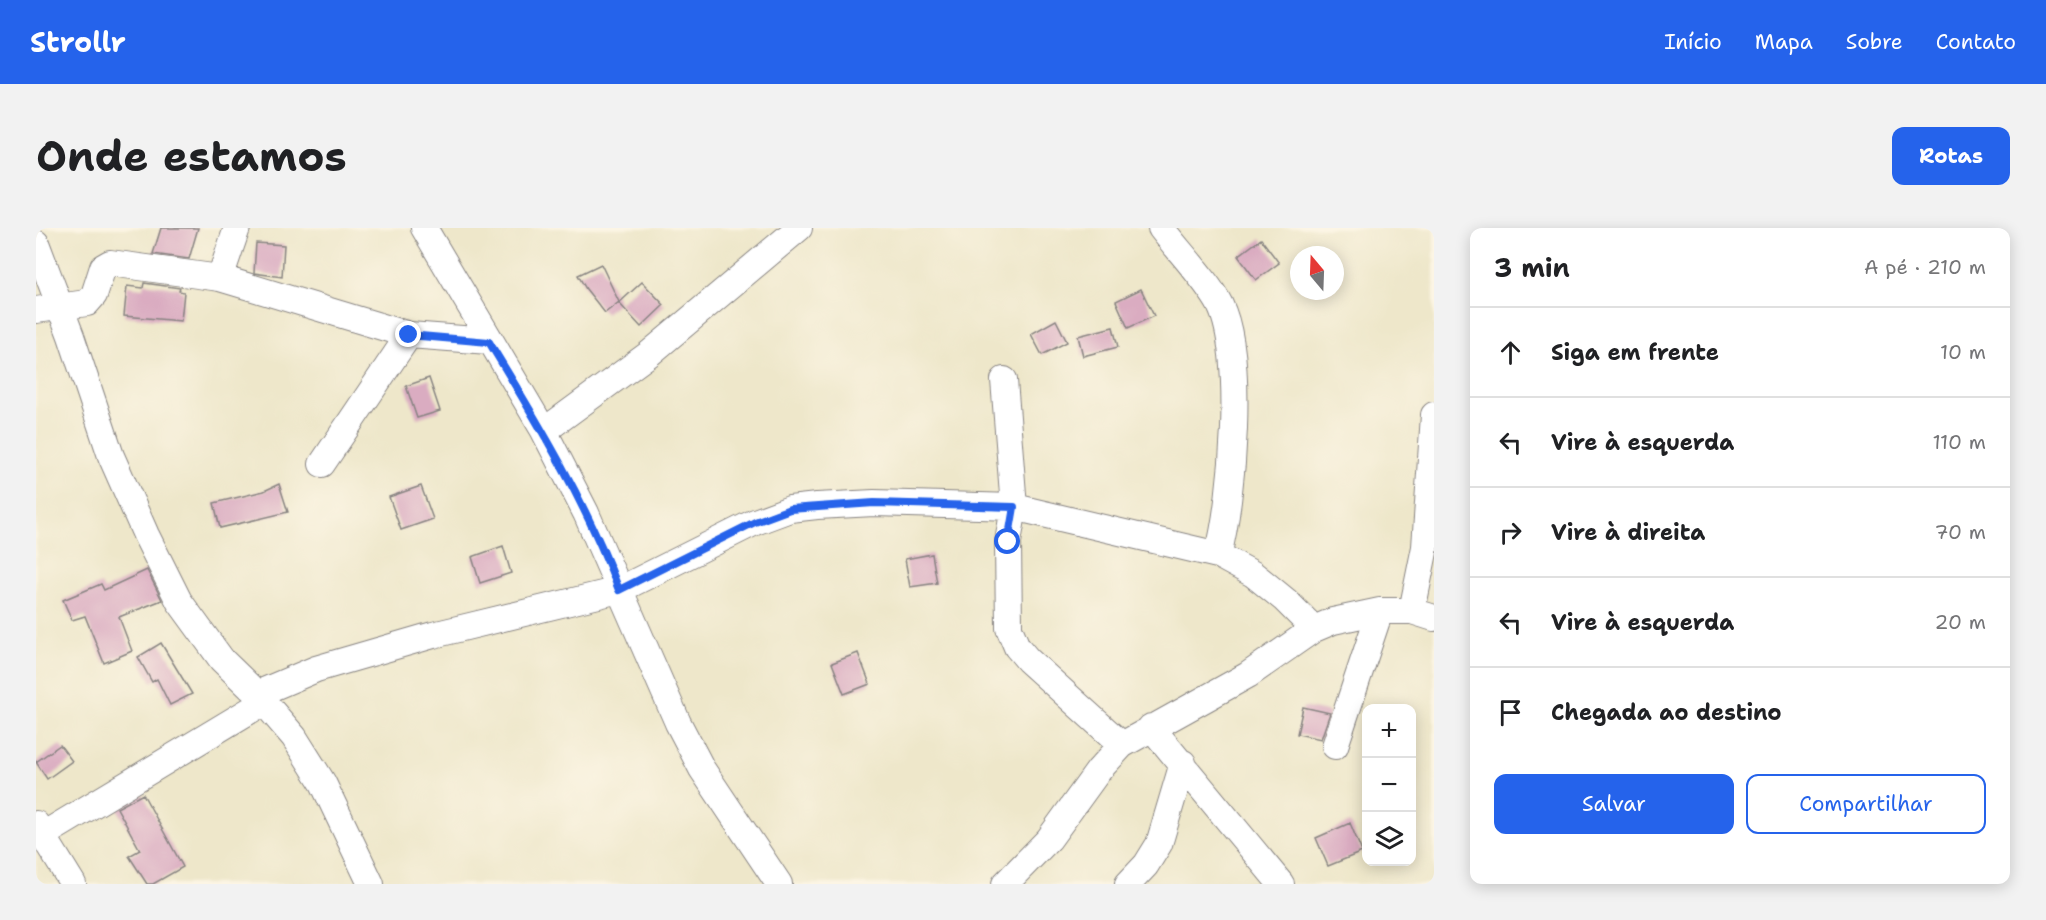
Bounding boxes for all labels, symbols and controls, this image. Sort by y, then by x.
text: Strollr [30,23,126,61]
text: Início [1664,28,1722,56]
text: Mapa [1755,28,1813,56]
text: Sobre [1846,28,1903,56]
text: Contato [1936,28,2016,56]
button: Rotas [1892,127,2010,185]
text: Onde estamos [36,128,347,184]
north arrow [1290,246,1344,300]
text: 3 min [1494,250,1570,285]
text: A pé · 210 m [1864,254,1986,280]
route end [395,321,421,347]
icon: ahead [1494,336,1527,369]
text: Siga em frente [1551,338,1719,367]
text: 10 m [1940,339,1986,365]
icon: left [1494,426,1527,459]
text: Vire à esquerda [1551,428,1734,457]
text: 110 m [1932,429,1986,455]
icon: right [1494,516,1527,549]
text: Vire à direita [1551,518,1705,547]
text: 70 m [1934,519,1986,545]
route start [994,528,1020,554]
icon: left [1494,606,1527,639]
text: Vire à esquerda [1551,608,1734,637]
text: 20 m [1935,609,1986,635]
icon: arrive [1494,696,1527,729]
text: Chegada ao destino [1551,698,1782,727]
map controls [1362,704,1416,866]
button: + [1362,704,1416,758]
button: − [1362,758,1416,812]
button: Salvar [1494,774,1734,834]
button: Compartilhar [1746,774,1986,834]
button: layers [1362,812,1416,866]

